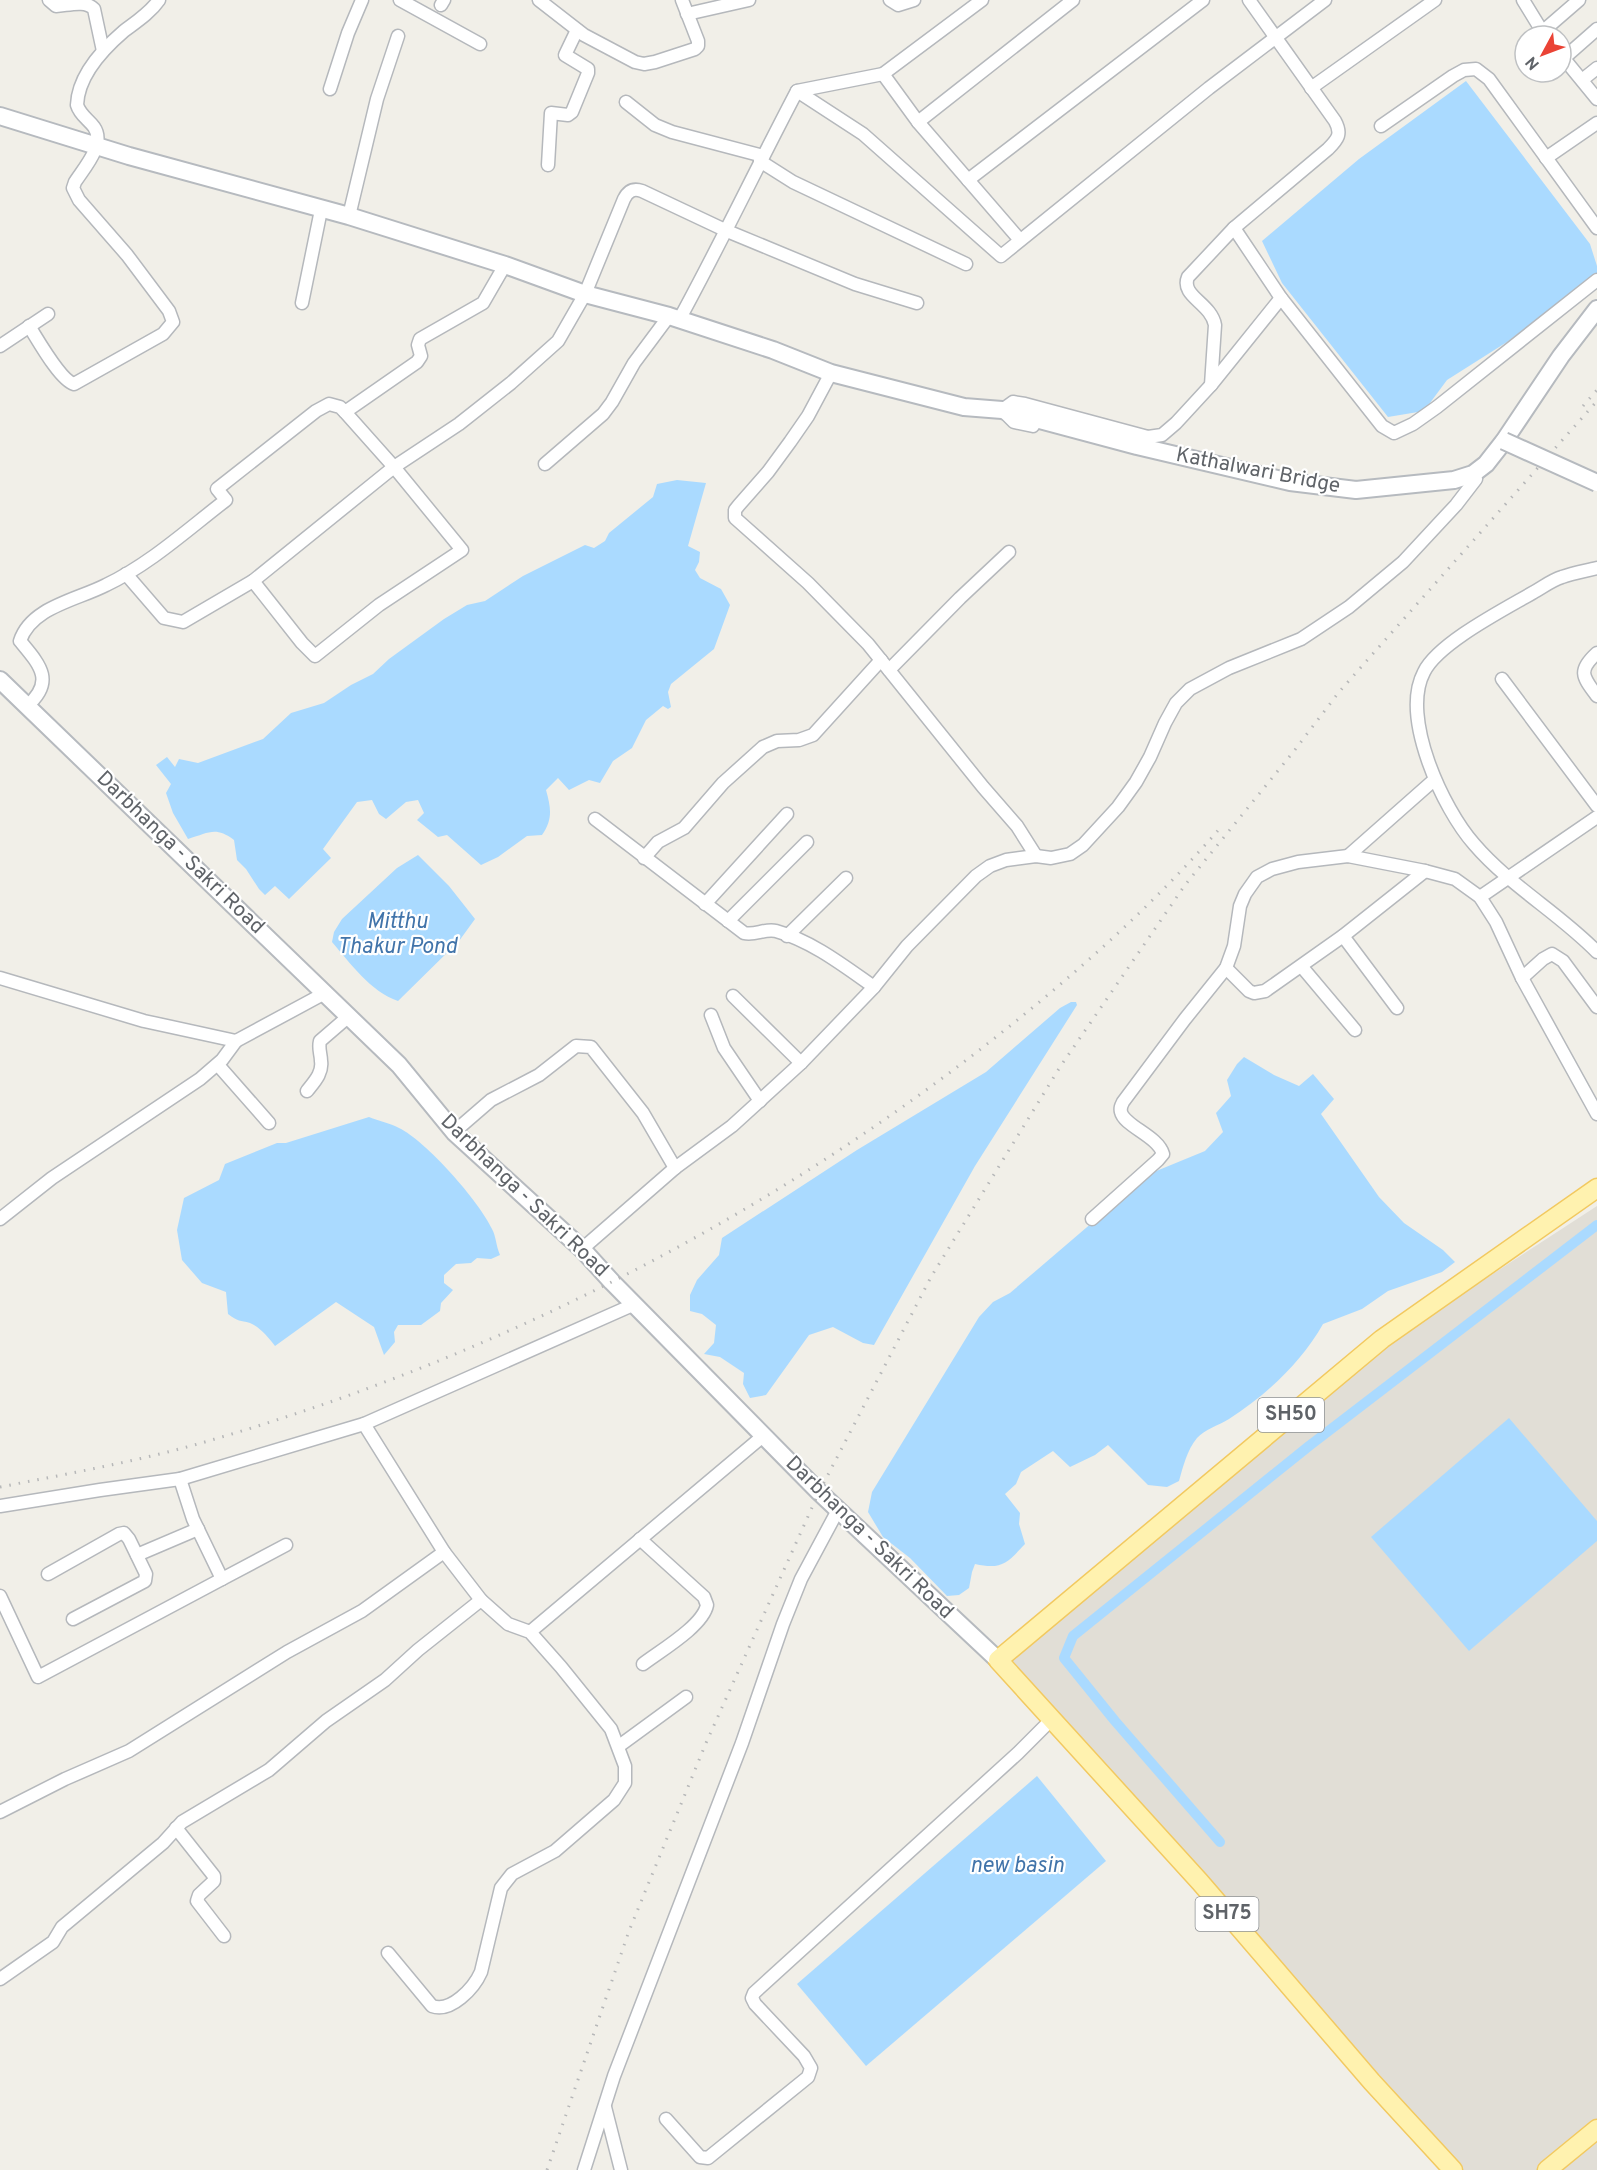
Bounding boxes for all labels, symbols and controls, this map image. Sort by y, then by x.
north arrow [1513,24,1573,84]
text: N [1522,52,1545,73]
street label: Kathalwari Bridge [1174,442,1342,500]
street label: Darbhanga - Sakri Road [90,766,270,940]
water label: Mitthu Thakur Pond [337,909,459,961]
street label: Darbhanga - Sakri Road [434,1109,614,1283]
road number: SH50 [1258,1398,1324,1432]
street label: Darbhanga - Sakri Road [779,1451,959,1625]
water label: new basin [970,1853,1064,1880]
road number: SH75 [1196,1897,1258,1931]

